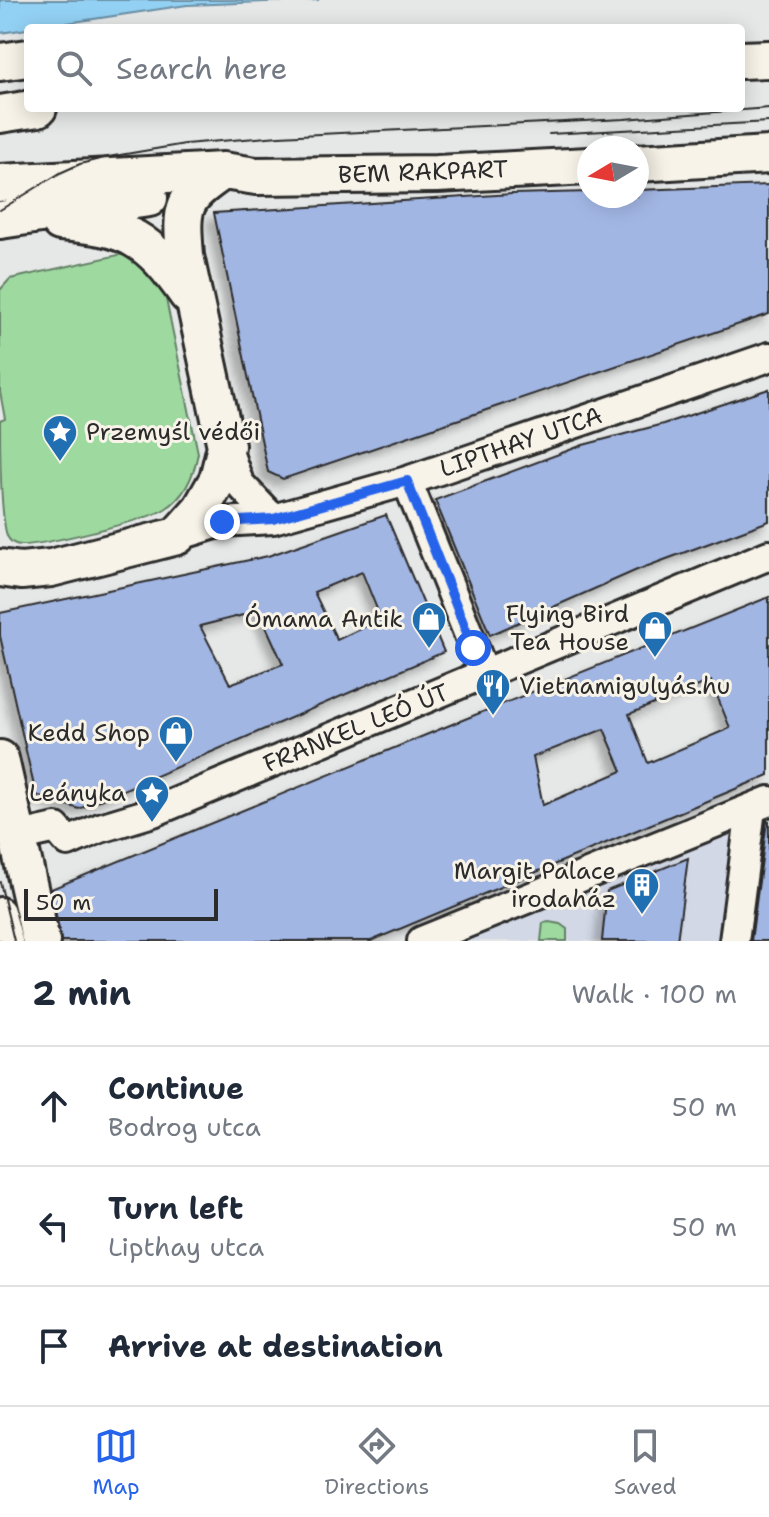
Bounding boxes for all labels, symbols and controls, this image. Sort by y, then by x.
search box [24,24,745,112]
icon: search [52,46,96,90]
text: Search here [116,48,287,89]
north arrow [577,136,649,208]
street label: BEM RAKPART [337,153,509,191]
street label: LIPTHAY UTCA [436,399,606,485]
place icon: Przemyśl védői [41,413,79,463]
place label: Przemyśl védői [86,416,260,448]
route end [204,504,240,540]
place label: Flying Bird Tea House [506,598,629,658]
shop icon: Ómama Antik [410,600,448,650]
place label: Ómama Antik [245,603,403,635]
shop icon: Flying Bird Tea House [636,609,674,659]
route start [455,630,491,666]
restaurant icon: Vietnamigulyás.hu [474,667,512,717]
place label: Vietnamigulyás.hu [519,670,730,702]
street label: FRANKEL LEÓ ÚT [259,676,454,780]
shop icon: Kedd Shop [157,714,195,764]
place label: Kedd Shop [28,717,150,749]
place icon: Leányka [133,774,171,824]
place label: Leányka [29,777,126,809]
place label: Margit Palace irodaház [454,855,616,915]
building icon: Margit Palace irodaház [623,866,661,916]
scale bar [24,885,218,921]
text: 50 m [36,888,91,917]
text: 2 min [32,970,131,1016]
text: Walk · 100 m [571,976,737,1011]
text: Continue [108,1068,244,1109]
icon: ahead [32,1084,76,1128]
text: 50 m [672,1089,737,1124]
text: Bodrog utca [108,1109,261,1144]
text: Turn left [108,1188,243,1229]
icon: left [32,1204,76,1248]
text: 50 m [672,1209,737,1244]
text: Lipthay utca [108,1229,264,1264]
icon: arrive [32,1324,76,1368]
text: Arrive at destination [108,1326,443,1367]
tab: Map [92,1424,140,1501]
tab: Directions [324,1424,429,1501]
tab: Saved [614,1424,677,1501]

